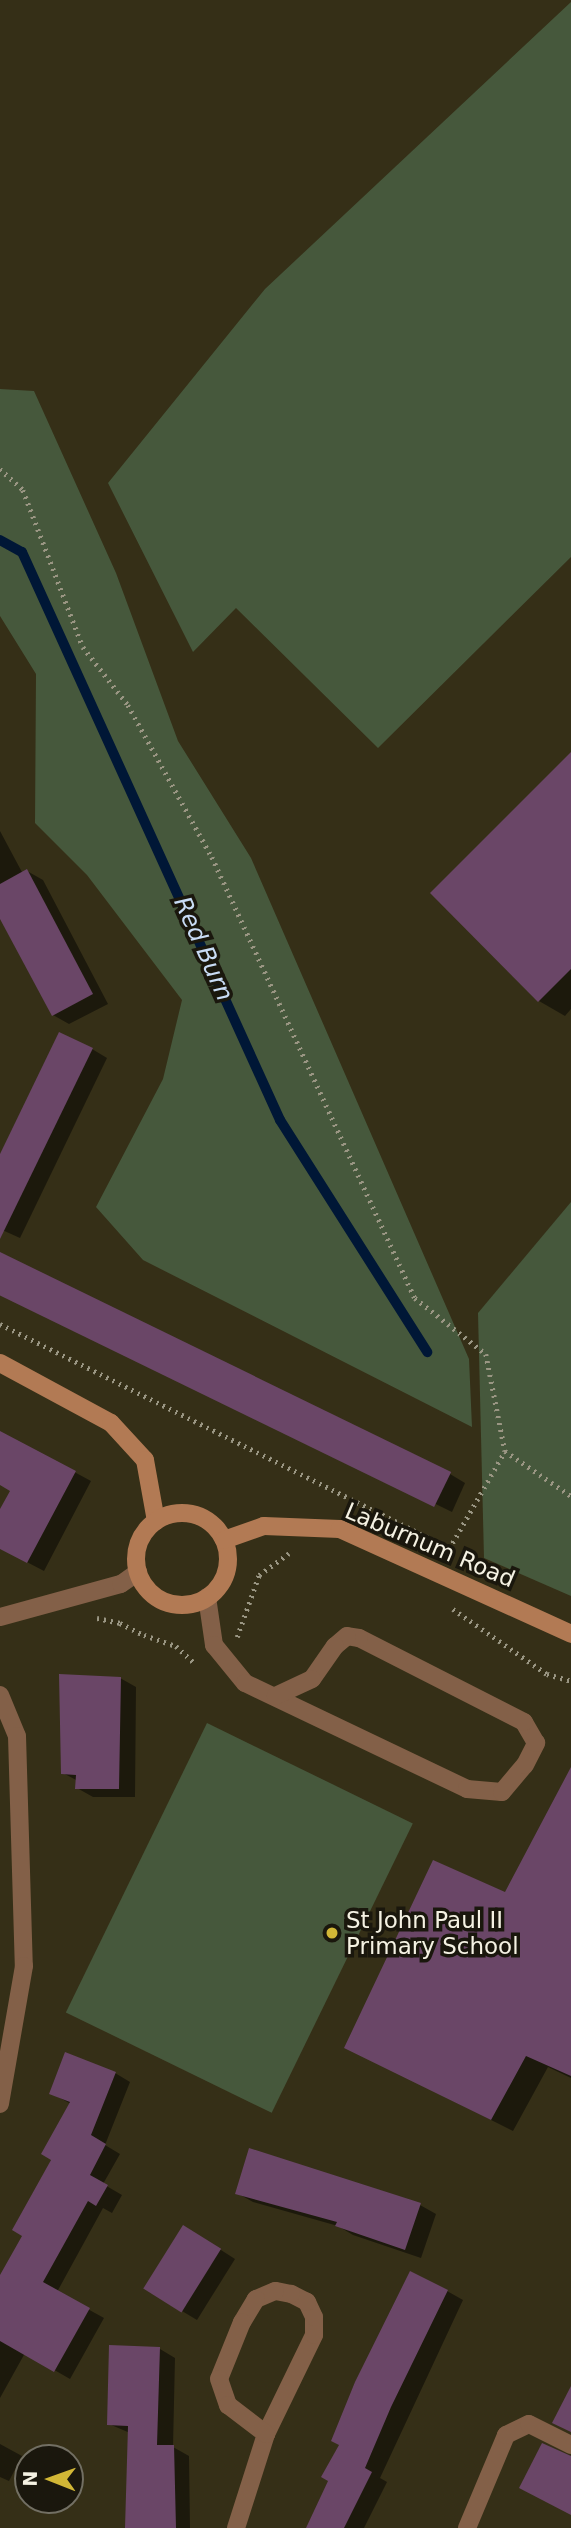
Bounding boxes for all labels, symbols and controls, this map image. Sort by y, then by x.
water label: Red Burn [167,892,239,1006]
street label: Laburnum Road [341,1497,519,1593]
place label: St John Paul II Primary School [346,1906,519,1960]
marker: St John Paul II Primary School [324,1925,340,1941]
north arrow [14,2444,84,2514]
text: N [19,2471,41,2487]

